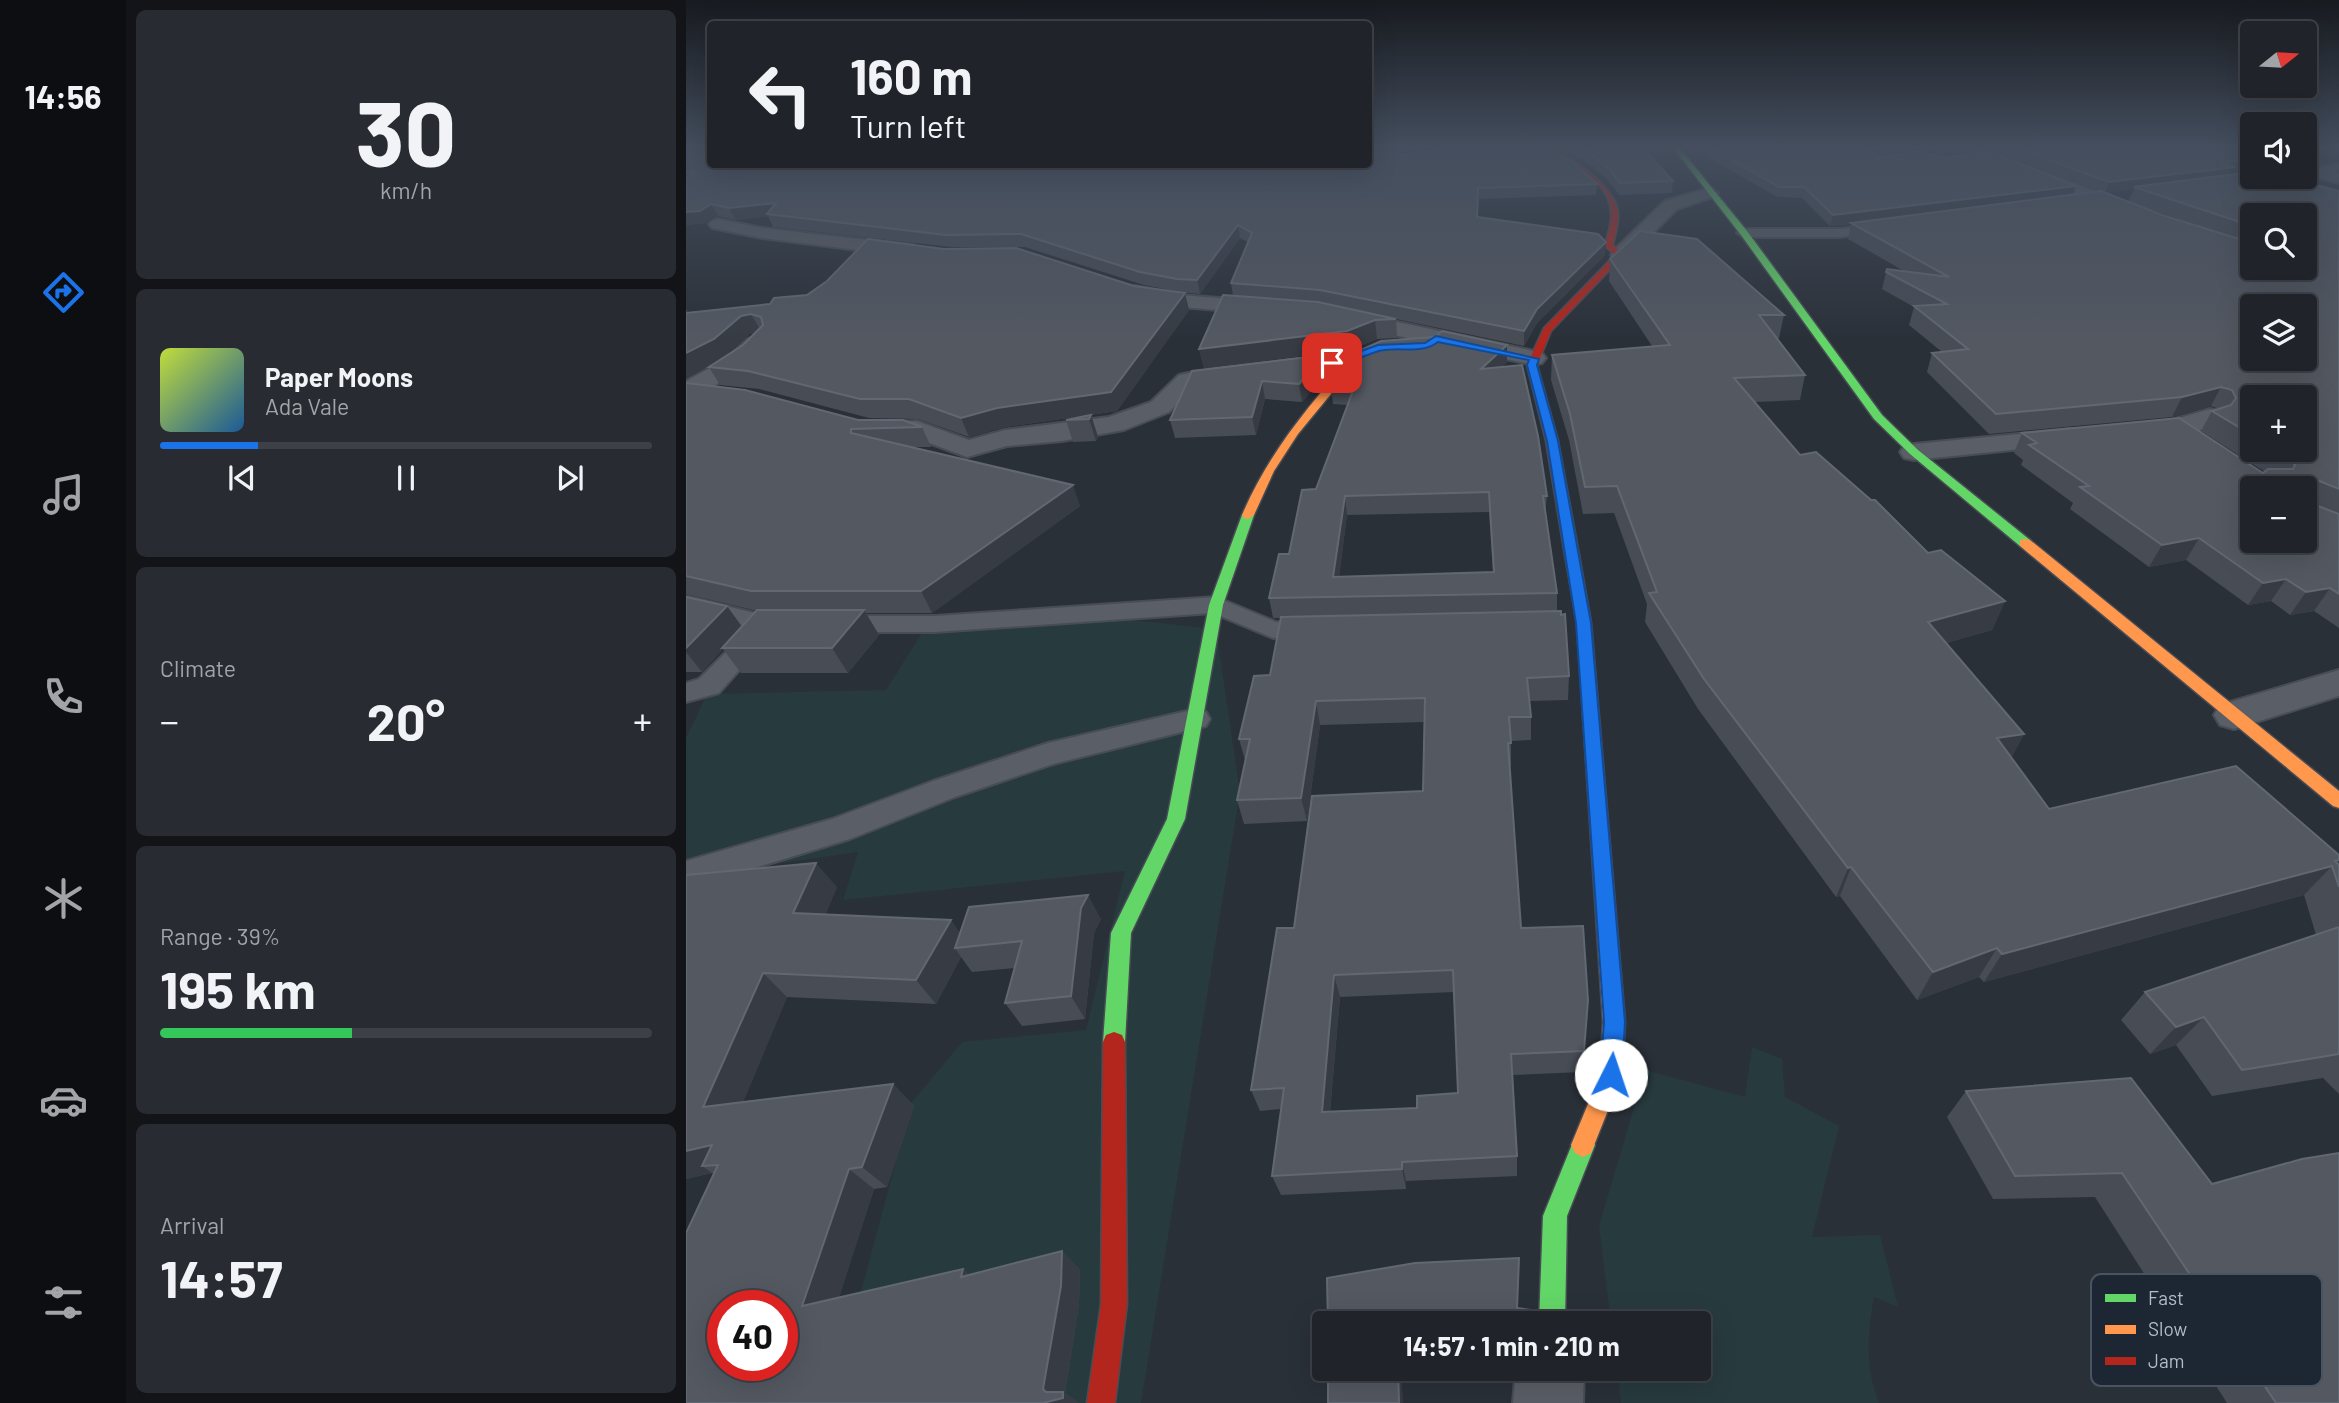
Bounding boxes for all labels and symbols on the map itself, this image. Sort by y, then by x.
north arrow [2240,21,2317,98]
pin [1302,333,1362,393]
position arrow [1574,1038,1648,1112]
legend [2091,1274,2322,1386]
text: Fast [2148,1286,2184,1309]
speed limit sign: 40 [707,1290,798,1381]
text: Slow [2148,1317,2187,1340]
text: Jam [2148,1349,2184,1372]

